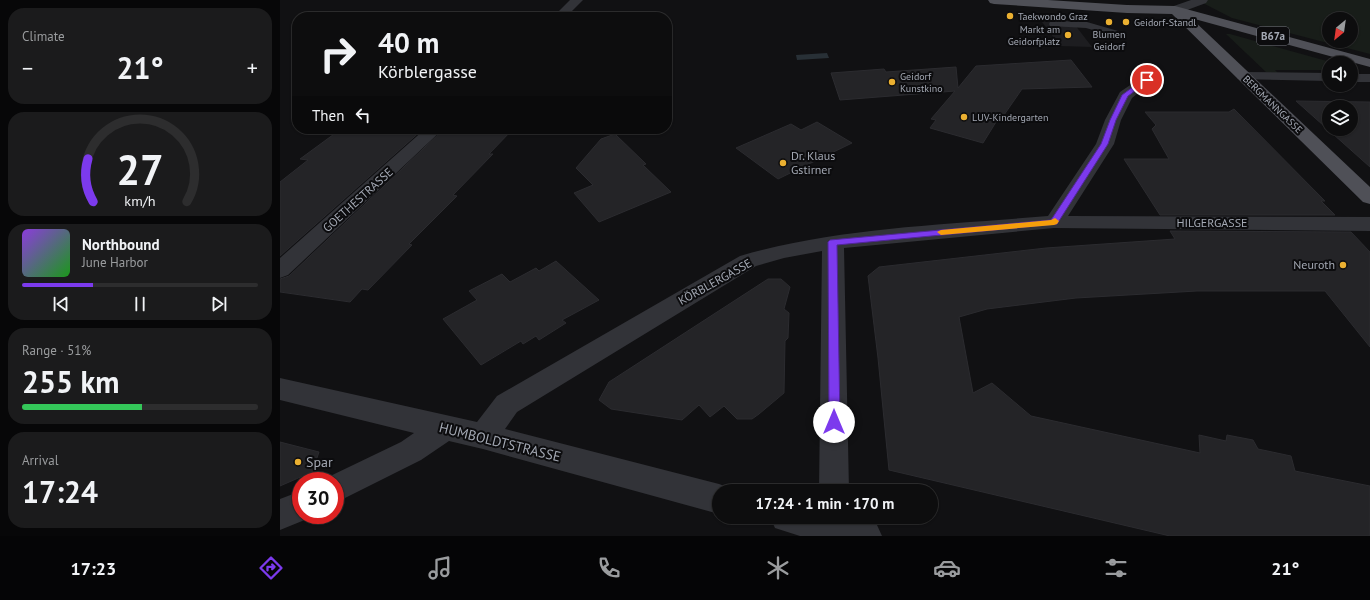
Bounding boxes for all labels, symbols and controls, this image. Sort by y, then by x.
place label: Taekwondo Graz [1018,10,1088,23]
marker: Taekwondo Graz [1005,11,1015,21]
north arrow [1322,12,1358,48]
map controls [1322,12,1358,136]
place label: Geidorf-Standl [1134,16,1196,29]
marker: Blumen Geidorf [1104,17,1114,27]
marker: Geidorf-Standl [1121,17,1131,27]
place label: Markt am Geidorfplatz [1008,23,1060,48]
text: 40 m [378,24,439,61]
road number: B67a [1257,27,1289,45]
text: Climate [22,28,65,45]
icon: right [312,28,364,80]
place label: Blumen Geidorf [1093,28,1125,53]
marker: Markt am Geidorfplatz [1063,30,1073,40]
text: 21° [116,48,164,87]
text: − [22,54,33,82]
text: + [247,54,258,82]
button: sound [1322,56,1358,92]
text: Körblergasse [378,60,477,83]
pin [1130,63,1164,97]
icon: arrive [1136,69,1158,91]
place label: Geidorf Kunstkino [900,70,943,95]
street label: BERGMANNGASSE [1240,73,1305,136]
marker: Geidorf Kunstkino [887,77,897,87]
button: layers [1322,100,1358,136]
icon: left [352,104,374,126]
text: Then [312,106,344,125]
place label: LUV-Kindergarten [972,111,1048,124]
marker: LUV-Kindergarten [959,112,969,122]
text: 27 [116,143,164,196]
place label: Dr. Klaus Gstirner [791,148,835,177]
marker: Dr. Klaus Gstirner [778,158,788,168]
street label: GOETHESTRASSE [320,164,396,235]
text: km/h [124,191,156,210]
street label: HILGERGASSE [1177,215,1247,230]
text: Northbound [82,235,159,254]
text: June Harbor [82,254,148,271]
street label: KÖRBLERGASSE [675,255,754,308]
place label: Neuroth [1293,257,1335,272]
marker: Neuroth [1338,260,1348,270]
icon: previous [50,293,72,315]
icon: pause [129,293,151,315]
icon: next [208,293,230,315]
text: Range · 51% [22,342,91,359]
text: 255 km [22,362,120,401]
position arrow [813,401,855,443]
street label: HUMBOLDTSTRASSE [437,418,563,466]
text: Arrival [22,452,58,469]
place label: Spar [306,453,333,471]
marker: Spar [293,457,303,467]
text: 17:24 [22,472,98,511]
speed limit sign: 30 [292,472,344,524]
text: 17:24 · 1 min · 170 m [756,494,894,513]
icon: directions [257,554,285,582]
icon: music [426,554,454,582]
icon: phone [595,554,623,582]
icon: climate [764,554,792,582]
icon: car [933,554,961,582]
icon: filters [1102,554,1130,582]
text: 17:23 [71,557,116,580]
text: 21° [1271,557,1299,580]

